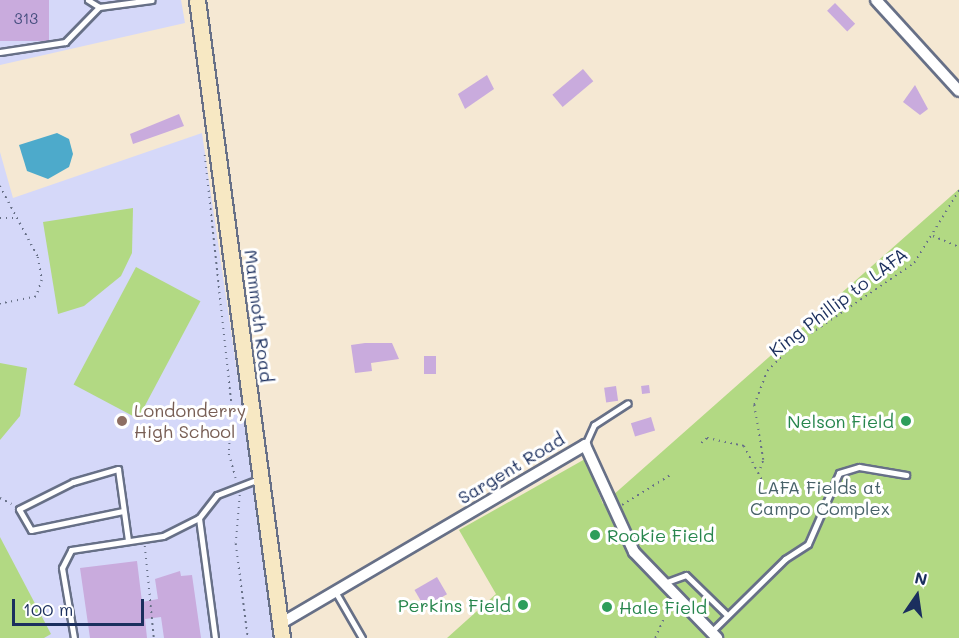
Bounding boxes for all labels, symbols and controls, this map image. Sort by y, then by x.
house number: 313 [14,10,38,28]
street label: King Phillip to LAFA [765,243,911,361]
street label: Mammoth Road [240,248,278,384]
place label: Londonderry High School [134,400,246,442]
place label: Nelson Field [787,410,894,432]
marker: Londonderry High School [115,414,129,428]
marker: Nelson Field [899,414,913,428]
street label: Sargent Road [454,428,568,508]
park label: LAFA Fields at Campo Complex [750,477,890,520]
place label: Rookie Field [607,524,714,546]
marker: Rookie Field [588,528,602,542]
north arrow [887,566,947,626]
text: N [913,566,929,590]
scale bar [15,587,147,625]
place label: Perkins Field [398,594,511,616]
place label: Hale Field [619,596,707,618]
text: 100 m [23,597,73,621]
marker: Perkins Field [516,598,530,612]
marker: Hale Field [600,600,614,614]

